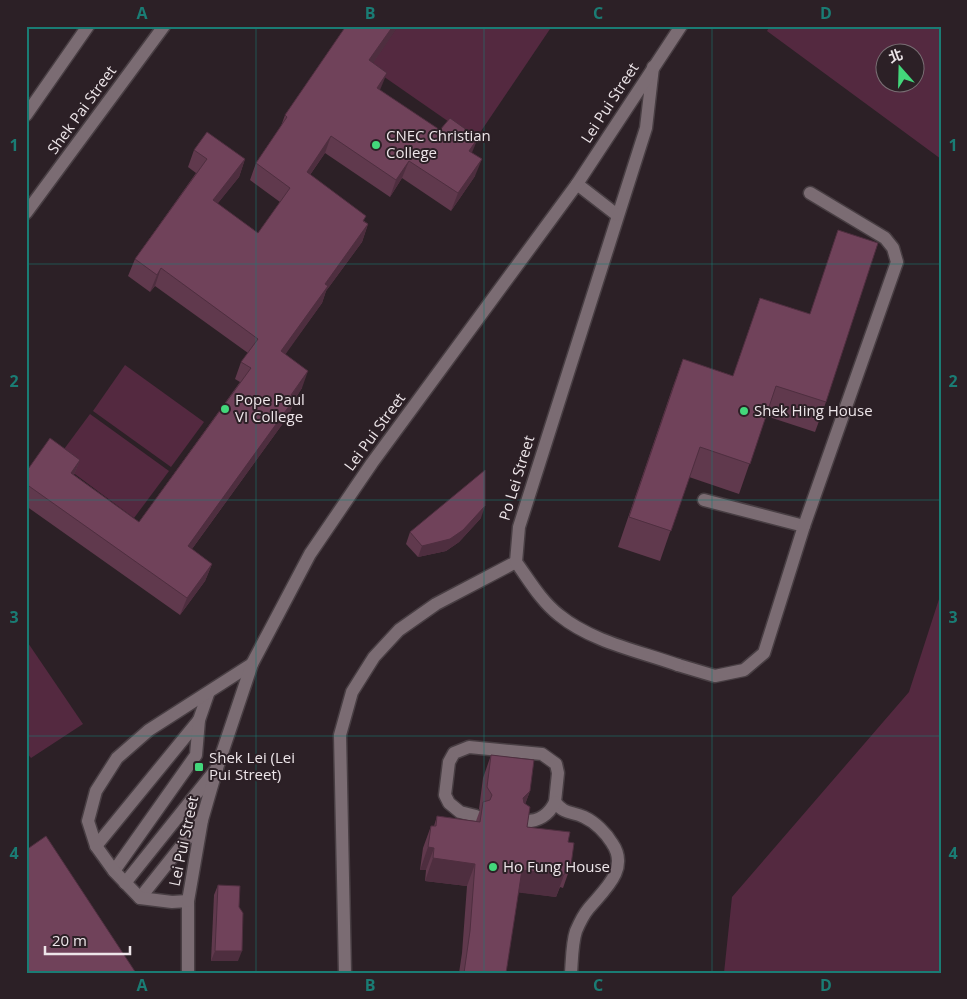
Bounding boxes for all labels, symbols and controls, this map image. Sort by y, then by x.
text: A [136,2,148,24]
text: B [365,2,375,24]
text: C [593,2,603,24]
text: D [820,2,832,24]
north arrow [874,42,924,92]
text: 北 [886,44,905,67]
street label: Lei Pui Street [576,59,643,146]
street label: Shek Pai Street [42,61,120,158]
place label: CNEC Christian College [386,125,491,162]
text: 1 [9,134,19,156]
text: 1 [948,134,958,156]
marker: CNEC Christian College [370,139,382,151]
text: 2 [9,370,19,392]
text: 2 [948,370,958,392]
street label: Lei Pui Street [339,388,409,474]
place label: Pope Paul VI College [235,389,305,426]
place label: Shek Hing House [754,400,873,420]
marker: Pope Paul VI College [219,403,231,415]
marker: Shek Hing House [738,405,750,417]
street label: Po Lei Street [494,433,538,523]
text: 3 [9,606,19,628]
text: 3 [948,606,958,628]
place label: Shek Lei (Lei Pui Street) [209,747,295,784]
marker: Shek Lei (Lei Pui Street) [193,761,205,773]
street label: Lei Pui Street [164,794,202,888]
text: 4 [9,842,19,864]
text: 4 [948,842,958,864]
place label: Ho Fung House [503,856,610,876]
marker: Ho Fung House [487,861,499,873]
scale bar [45,924,130,956]
text: 20 m [52,930,87,950]
text: A [136,974,148,996]
text: B [365,974,375,996]
text: C [593,974,603,996]
text: D [820,974,832,996]

